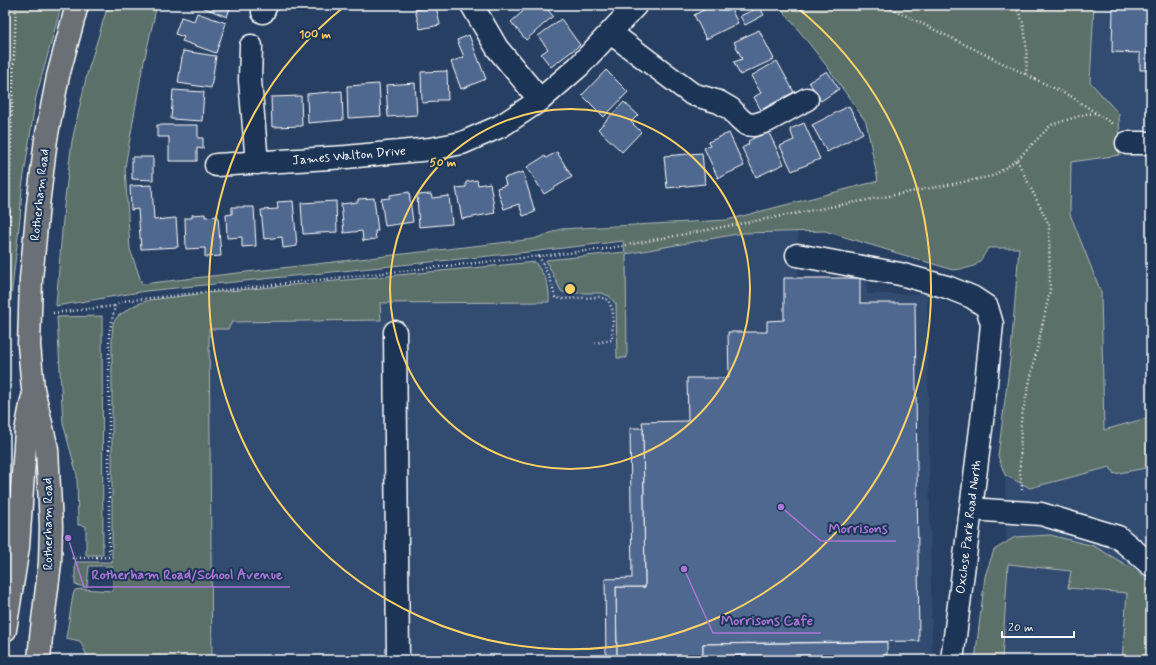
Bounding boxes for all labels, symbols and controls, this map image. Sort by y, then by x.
text: 100 m [299,27,332,43]
street label: James Walton Drive [292,143,407,169]
street label: Rotherham Road [27,148,53,242]
text: 50 m [430,155,457,171]
centre of rings [563,282,577,296]
street label: Oxclose Park Road North [952,459,986,595]
street label: Rotherham Road [40,478,57,570]
callout: Morrisons [821,515,896,541]
text: Morrisons [829,520,888,538]
callout: Rotherham Road/School Avenue [84,561,290,587]
text: Rotherham Road/School Avenue [91,566,283,584]
callout: Morrisons Cafe [713,607,821,633]
text: Morrisons Cafe [721,612,813,630]
scale bar [1002,613,1074,639]
text: 20 m [1008,620,1034,636]

